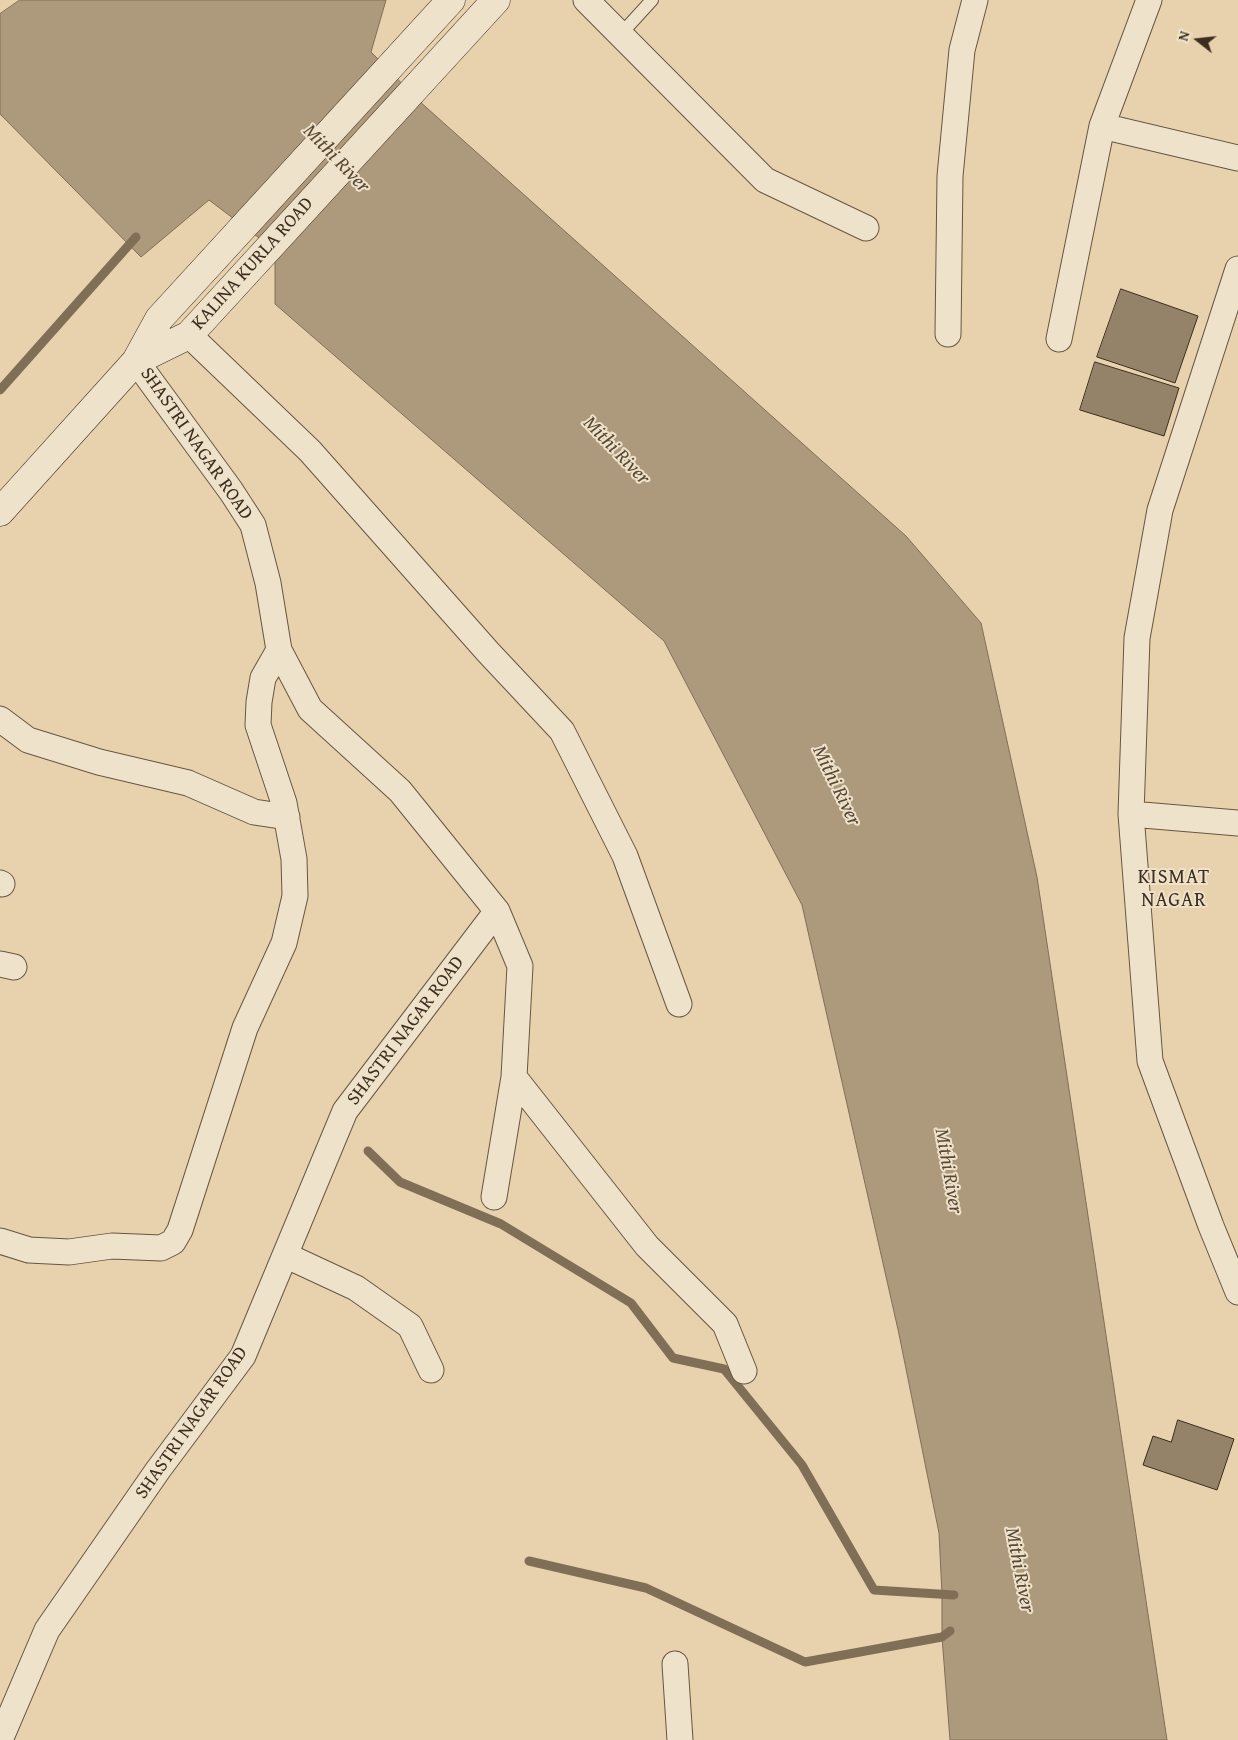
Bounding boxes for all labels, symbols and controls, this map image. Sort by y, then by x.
north arrow [1173,15,1223,65]
text: N [1173,29,1194,43]
water label: Mithi River [297,120,375,198]
street label: KALINA KURLA ROAD [187,193,319,335]
street label: SHASTRI NAGAR ROAD [135,363,257,525]
water label: Mithi River [577,412,655,490]
water label: Mithi River [806,742,866,830]
district label: KISMAT NAGAR [1137,866,1211,913]
street label: SHASTRI NAGAR ROAD [342,952,470,1110]
water label: Mithi River [929,1127,967,1215]
street label: SHASTRI NAGAR ROAD [131,1342,253,1504]
water label: Mithi River [999,1525,1039,1615]

